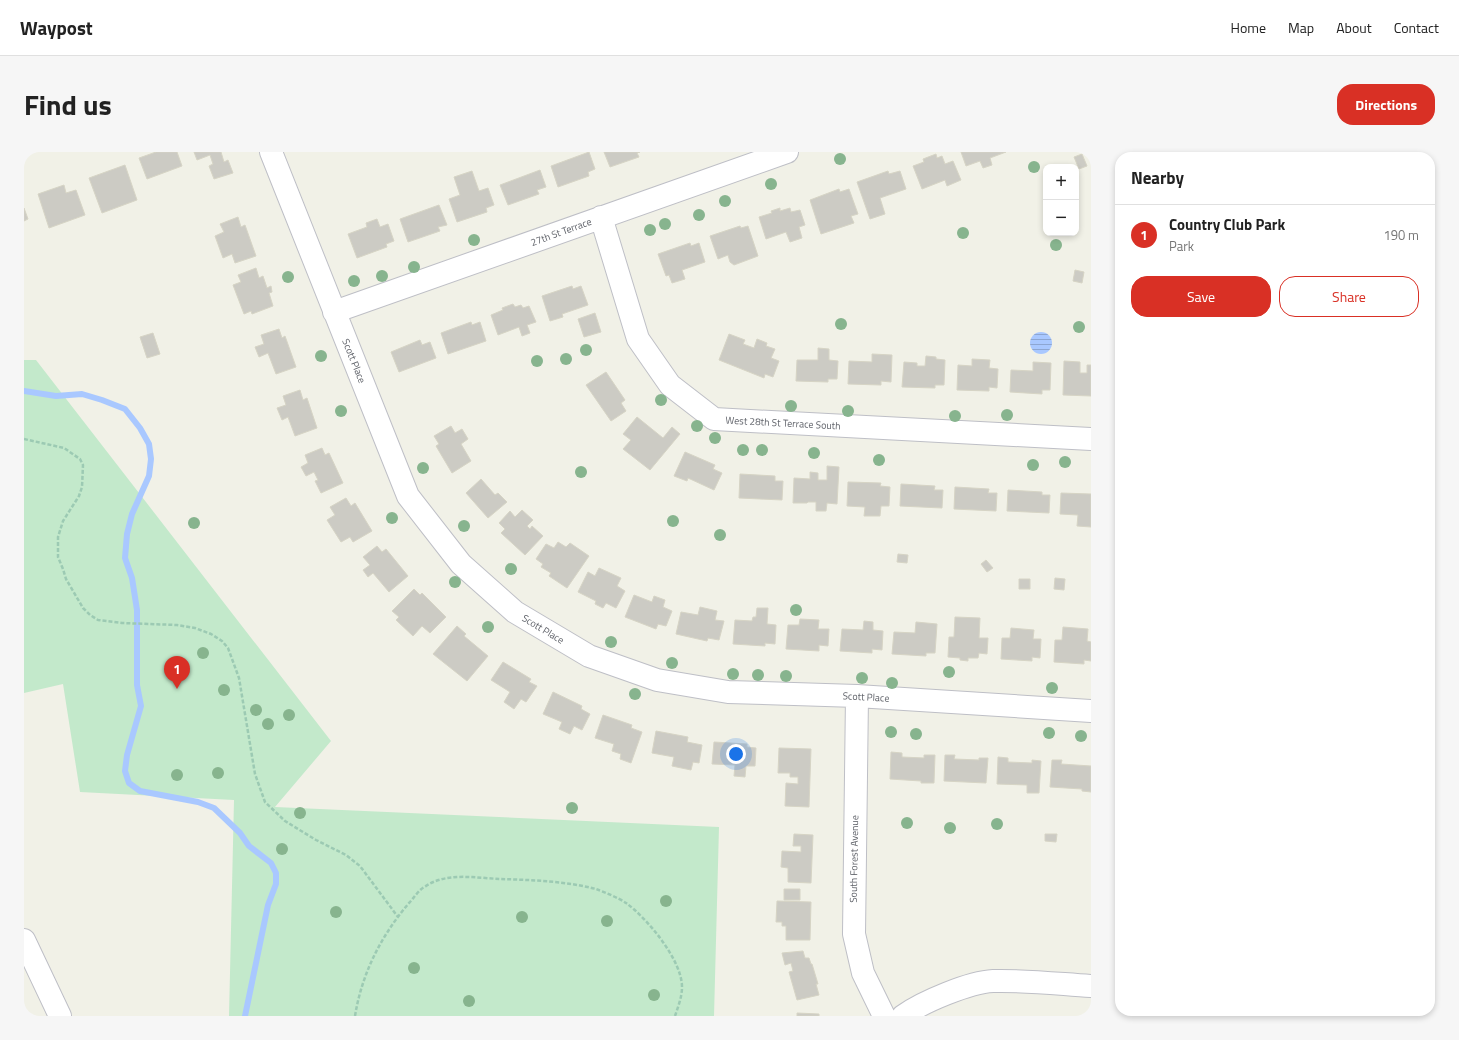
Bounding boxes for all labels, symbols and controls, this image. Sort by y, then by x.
text: Waypost [20,13,93,42]
text: Home [1231,17,1266,38]
text: Map [1288,17,1314,38]
text: About [1336,17,1372,38]
text: Contact [1394,17,1439,38]
text: Find us [24,83,112,126]
button: Directions [1337,84,1435,125]
map controls [1043,164,1079,236]
button: + [1043,164,1079,200]
text: Nearby [1131,165,1184,191]
button: − [1043,200,1079,236]
text: Country Club Park [1169,213,1285,236]
street label: 27th St Terrace [528,214,594,250]
text: 1 [1140,225,1148,245]
text: 190 m [1383,225,1419,245]
text: Park [1169,236,1194,256]
button: Save [1131,276,1271,317]
button: Share [1279,276,1419,317]
street label: Scott Place [338,337,370,385]
street label: West 28th St Terrace South [725,412,841,434]
street label: Scott Place [519,611,567,647]
pin: 1 [164,656,190,689]
street label: Scott Place [842,688,890,706]
your location [726,744,746,764]
street label: South Forest Avenue [846,815,862,903]

